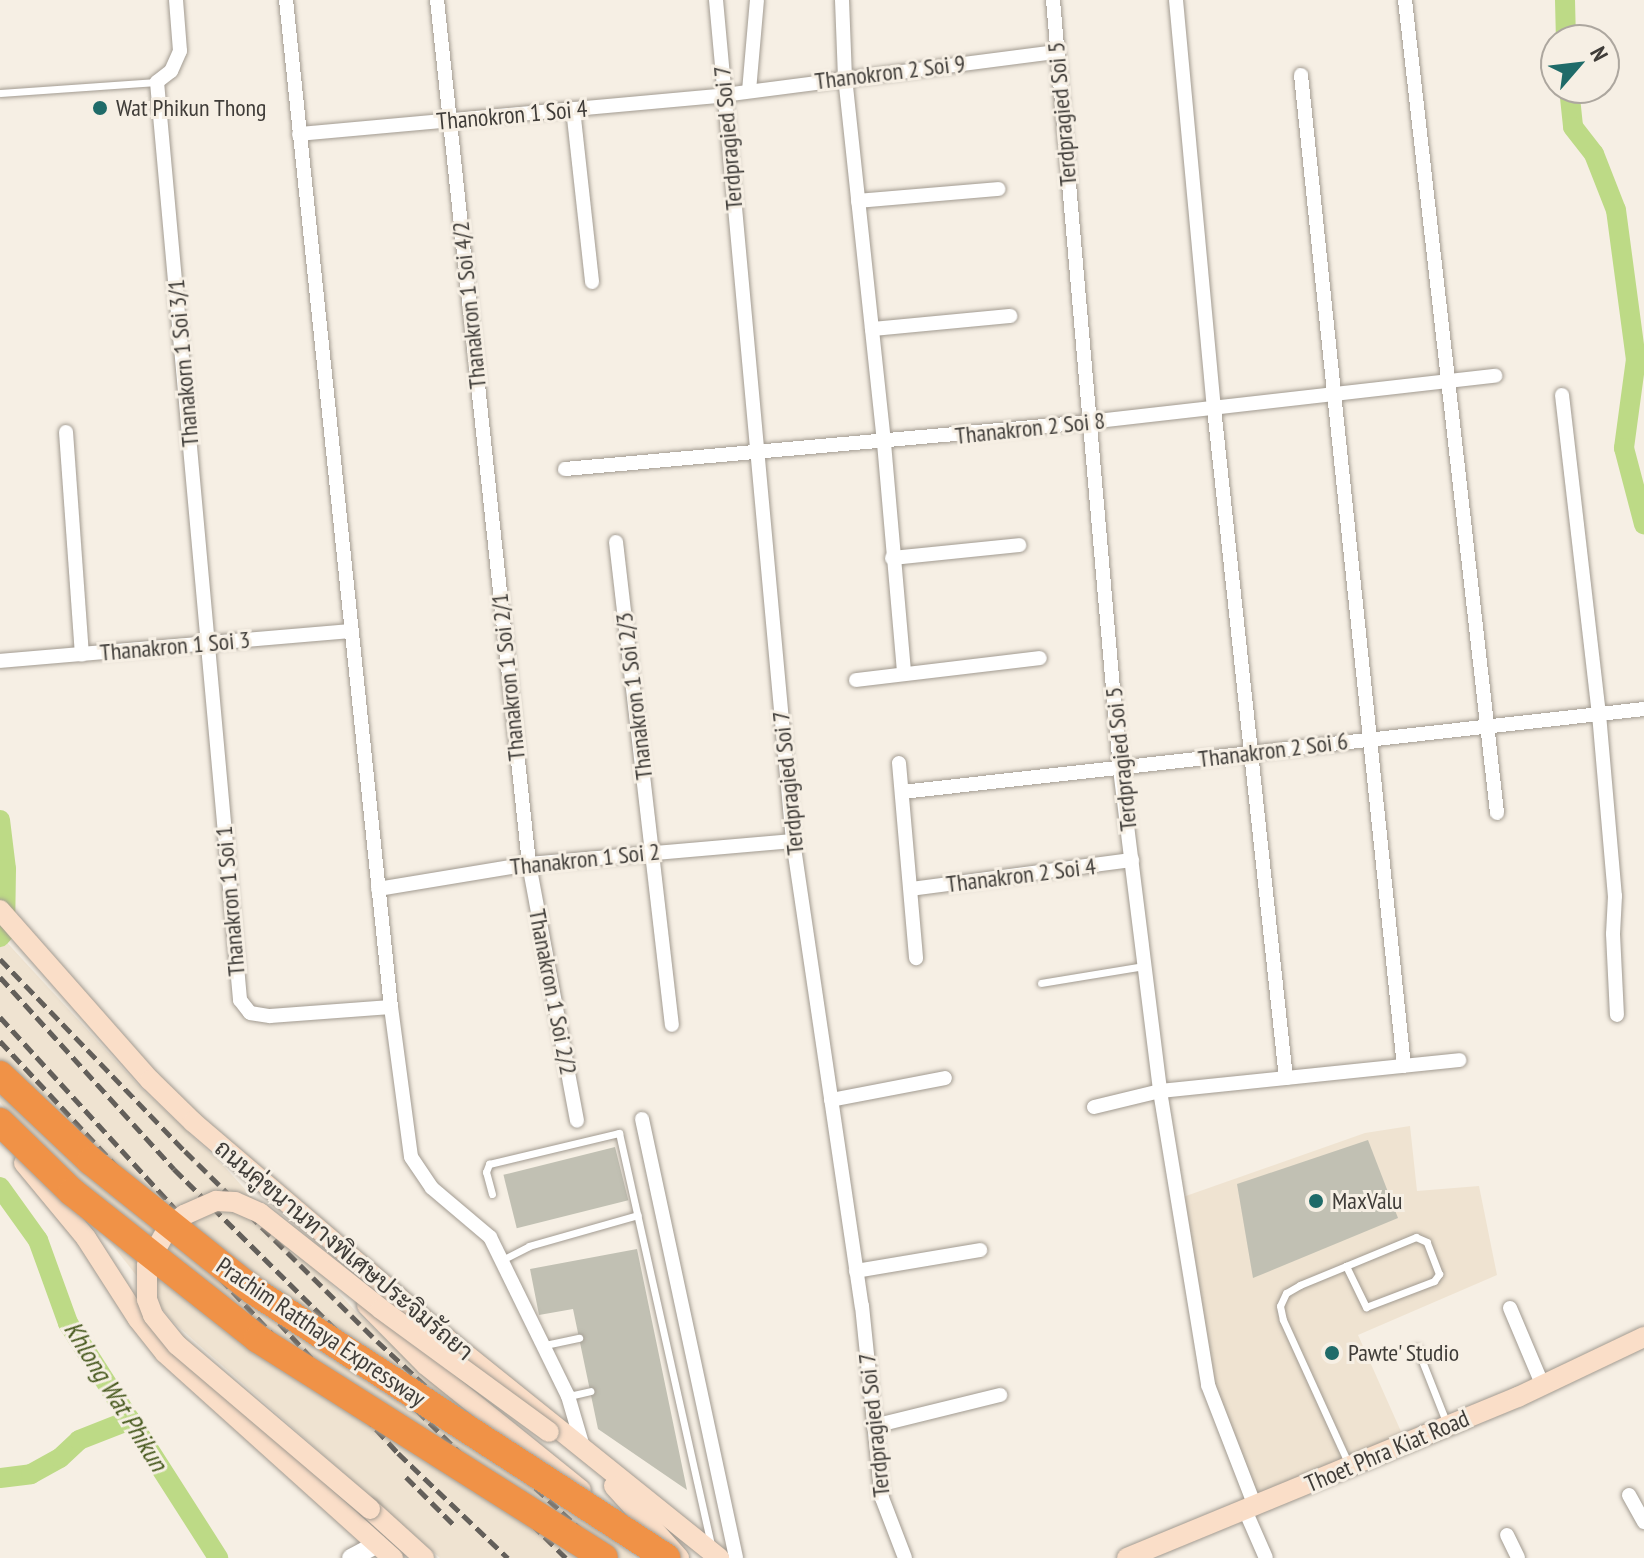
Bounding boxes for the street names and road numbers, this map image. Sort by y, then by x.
street label: Terdpragied Soi 5 [1041,41,1083,187]
street label: Thanokron 2 Soi 9 [813,48,967,96]
street label: Terdpragied Soi 7 [707,65,749,211]
street label: Thanokron 1 Soi 4 [435,94,589,136]
street label: Thanakron 1 Soi 4/2 [446,220,492,390]
street label: Thanakorn 1 Soi 3/1 [161,278,205,448]
street label: Thanakron 2 Soi 8 [954,406,1106,450]
street label: Thanakron 1 Soi 2/1 [485,592,531,762]
street label: Thanakron 1 Soi 2/3 [609,611,659,781]
street label: Thanakron 1 Soi 3 [99,625,251,667]
street label: Terdpragied Soi 5 [1099,686,1143,832]
street label: Terdpragied Soi 7 [766,710,810,856]
street label: Thanakron 2 Soi 6 [1197,727,1349,773]
street label: Thanakron 1 Soi 1 [209,825,251,977]
street label: Thanakron 1 Soi 2 [509,837,661,881]
street label: Thanakron 2 Soi 4 [945,852,1097,898]
street label: Thanakron 1 Soi 2/2 [523,907,583,1077]
street label: ถนนคู่ขนานทางพิเศษประจิมรัถยา [209,1133,479,1367]
street label: Prachim Ratthaya Expressway [211,1251,431,1413]
street label: Terdpragied Soi 7 [852,1352,896,1498]
street label: Thoet Phra Kiat Road [1301,1404,1473,1498]

